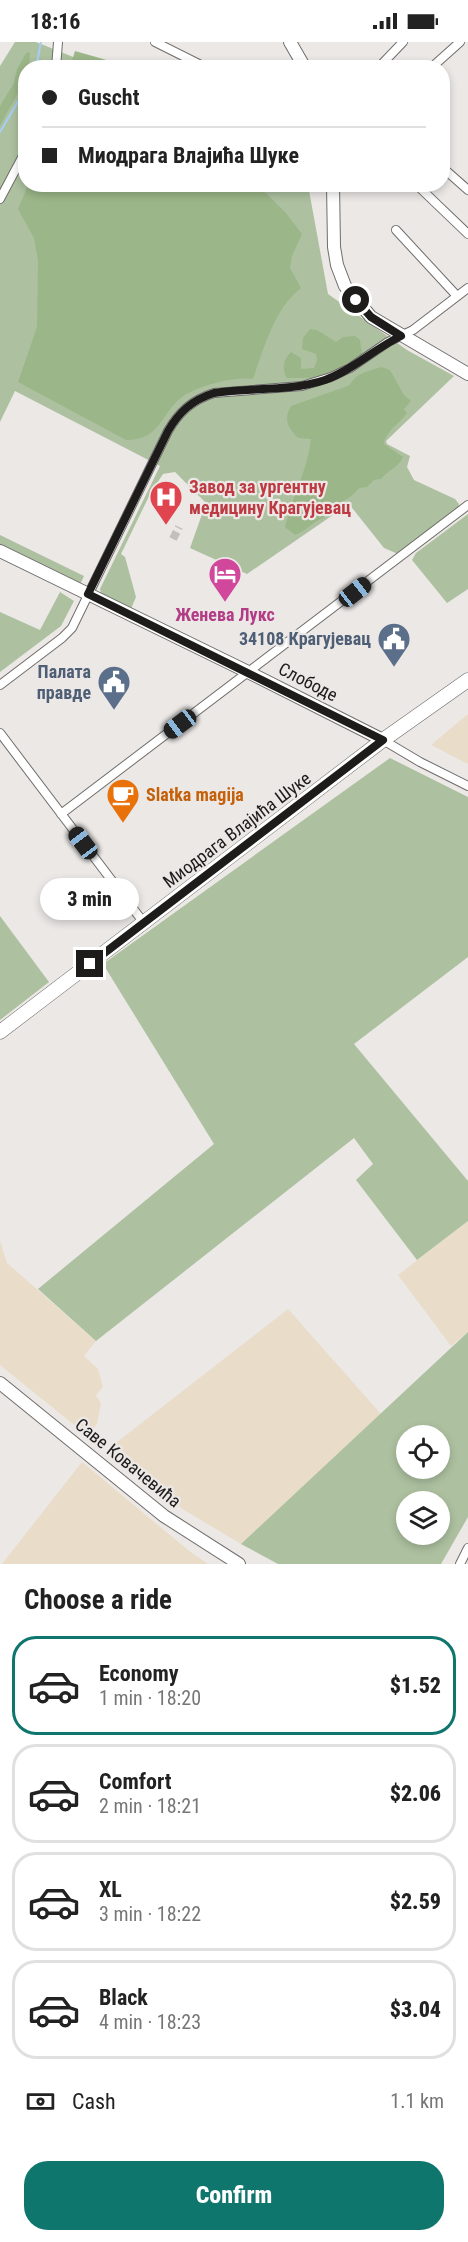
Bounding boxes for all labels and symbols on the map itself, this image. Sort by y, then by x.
route start [342,286,369,313]
place label: Завод за ургентну медицину Крагујевац [189,476,351,518]
hospital icon: Завод за ургентну медицину Крагујевац [148,479,184,526]
hotel icon: Женева Лукс [207,556,243,603]
car [335,574,375,610]
place label: Женева Лукс [175,604,275,625]
public building icon: 34108 Крагујевац [376,621,412,668]
place label: 34108 Крагујевац [239,628,371,649]
street label: Слободе [275,658,341,705]
place label: Палата правде [37,661,91,703]
public building icon: Палата правде [96,664,132,711]
car [160,706,200,742]
street label: Миодрага Влајића Шуке [159,767,315,892]
cafe icon: Slatka magija [105,777,141,824]
place label: Slatka magija [146,784,244,805]
car [65,823,101,863]
callout: 3 min [40,877,140,919]
route end [76,950,103,977]
street label: Саве Ковачевића [71,1414,185,1512]

